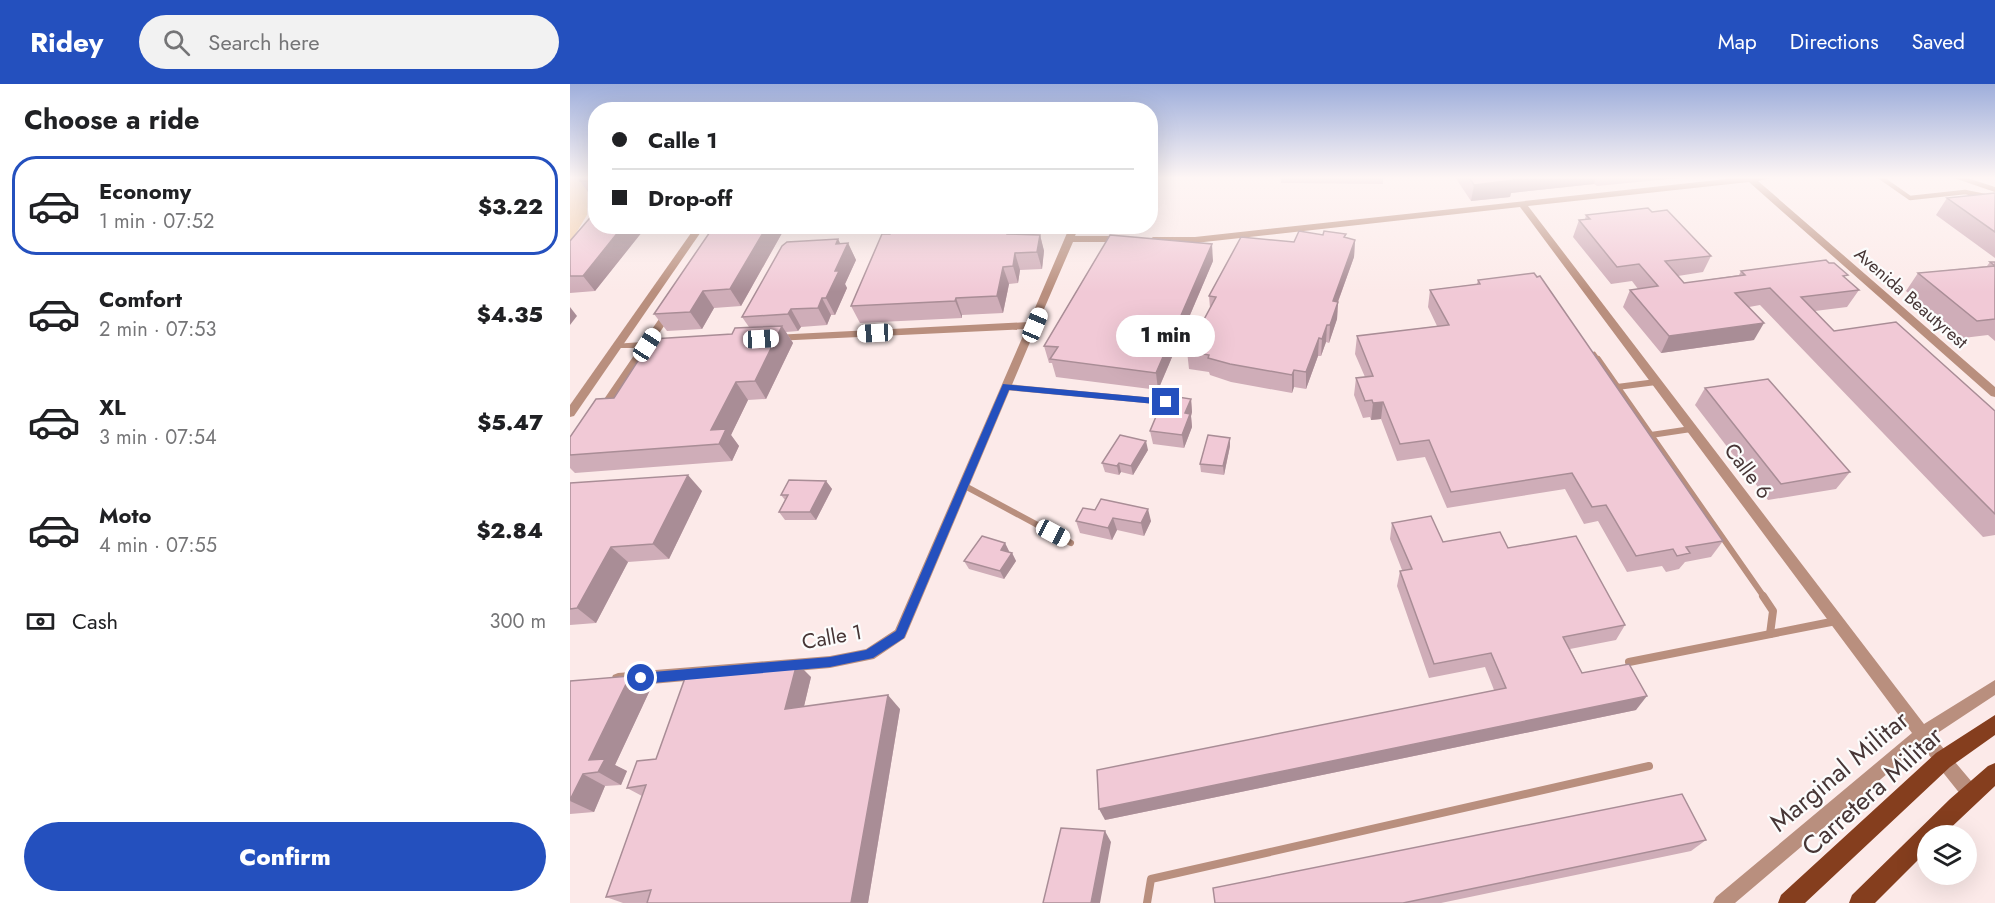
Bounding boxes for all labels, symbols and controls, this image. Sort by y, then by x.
search box [139,15,559,69]
text: Ridey [30,22,103,63]
icon: search [160,26,193,59]
text: Search here [208,26,320,58]
text: Map [1718,27,1757,57]
text: Directions [1790,27,1879,57]
text: Saved [1912,27,1965,57]
text: Choose a ride [24,100,199,139]
text: Calle 1 [648,124,718,156]
text: Economy [99,175,191,207]
icon: car [27,179,81,233]
text: Drop-off [648,182,732,214]
text: $3.22 [478,190,543,222]
text: 1 min · 07:52 [99,207,214,236]
street label: Avenida Beautyrest [1849,241,1974,355]
text: Comfort [99,283,182,315]
icon: car [27,287,81,341]
text: $4.35 [477,298,543,330]
car [1020,305,1050,345]
text: 2 min · 07:53 [99,315,216,344]
callout: 1 min [1116,315,1216,357]
text: 1 min [1140,321,1191,350]
car [857,323,893,343]
car [630,325,664,365]
car [743,329,779,349]
route end [1152,388,1179,415]
text: XL [99,391,126,423]
icon: car [27,395,81,449]
text: $5.47 [477,406,543,438]
text: 3 min · 07:54 [99,423,217,452]
street label: Calle 6 [1717,437,1779,505]
text: Moto [99,499,152,531]
icon: car [27,503,81,557]
text: $2.84 [476,514,543,546]
car [1033,517,1073,549]
text: 4 min · 07:55 [99,531,217,560]
icon: cash [24,605,57,638]
text: Cash [72,605,118,637]
text: 300 m [489,607,546,636]
street label: Calle 1 [799,617,865,657]
route start [627,664,654,691]
street label: Marginal Militar [1761,701,1917,841]
street label: Carretera Militar [1793,717,1951,865]
button: Confirm [24,822,546,891]
map controls [1917,825,1977,885]
button: layers [1917,825,1977,885]

